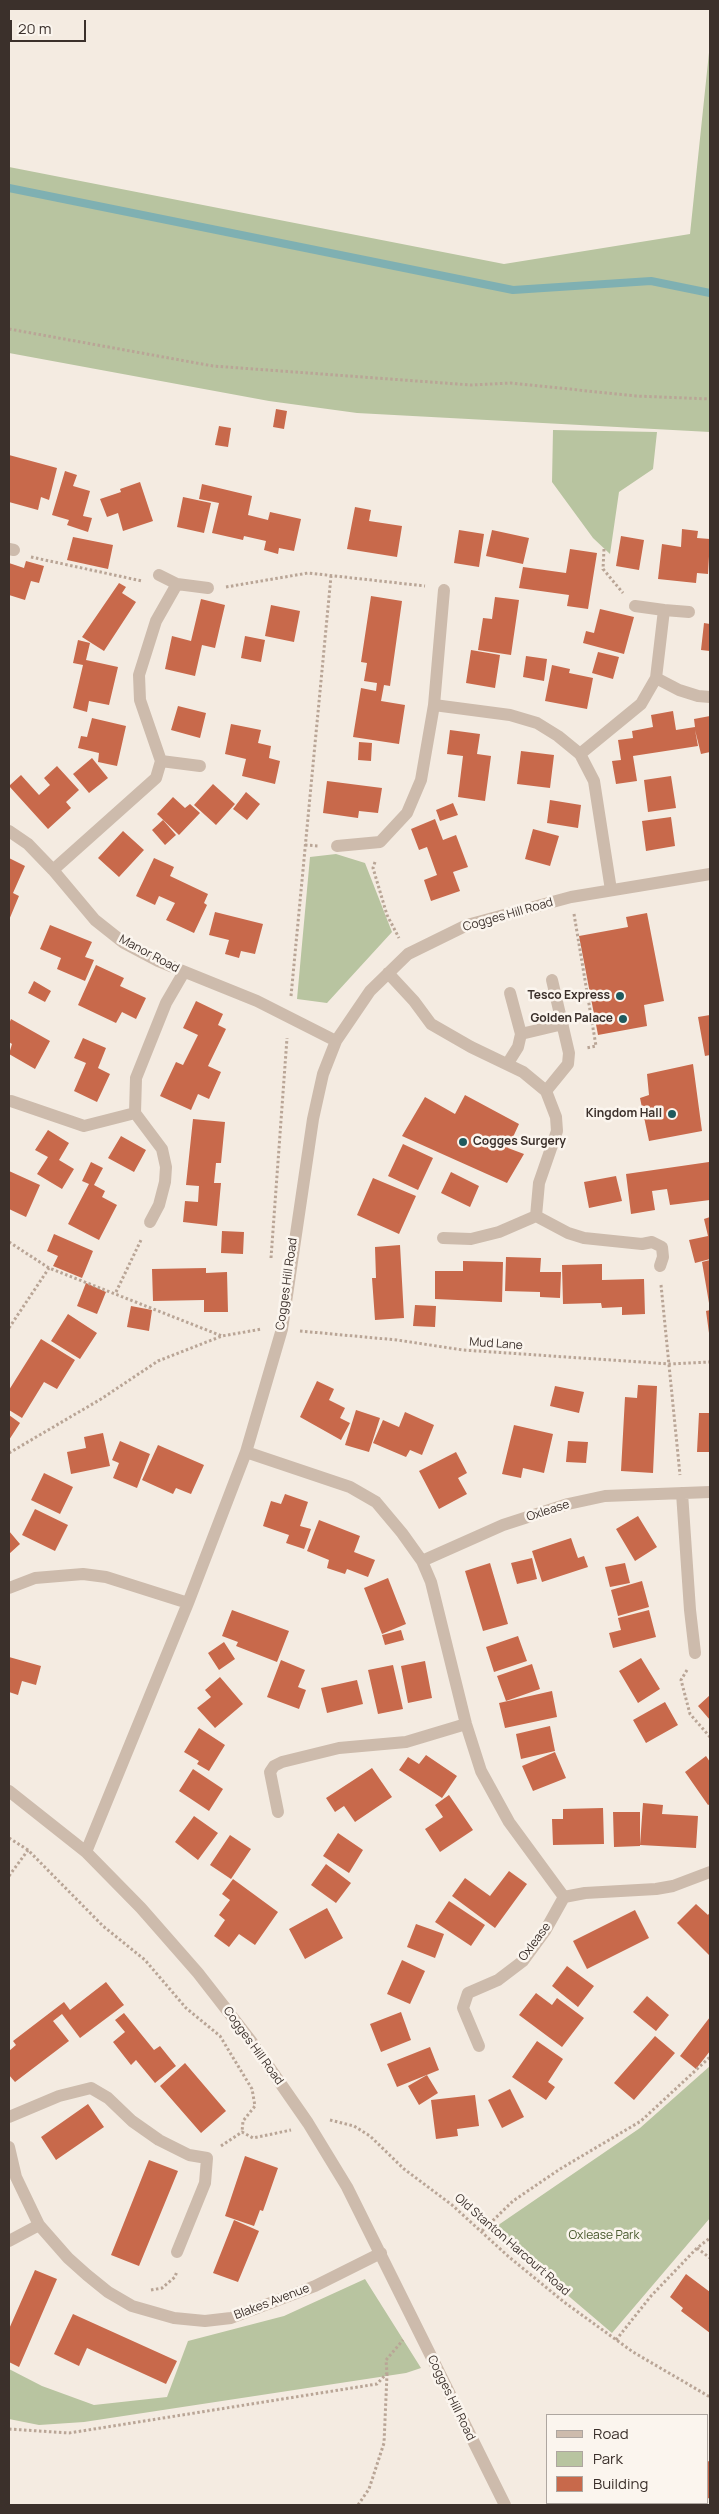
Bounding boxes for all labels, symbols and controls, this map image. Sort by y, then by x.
scale bar [12,10,89,42]
text: 20 m [18,18,51,39]
street label: Cogges Hill Road [461,895,555,935]
street label: Manor Road [116,932,182,976]
place label: Tesco Express [527,989,610,1003]
marker: Tesco Express [614,990,626,1002]
place label: Golden Palace [530,1012,613,1026]
marker: Golden Palace [617,1013,629,1025]
place label: Kingdom Hall [586,1107,662,1121]
marker: Kingdom Hall [666,1108,678,1120]
place label: Cogges Surgery [473,1135,566,1149]
marker: Cogges Surgery [457,1136,469,1148]
street label: Cogges Hill Road [273,1237,301,1331]
street label: Mud Lane [469,1335,523,1353]
street label: Oxlease [525,1497,571,1525]
street label: Oxlease [516,1920,554,1964]
street label: Cogges Hill Road [220,2004,286,2088]
street label: Old Stanton Harcourt Road [451,2191,573,2299]
park label: Oxlease Park [569,2229,639,2243]
street label: Blakes Avenue [232,2281,312,2323]
street label: Cogges Hill Road [424,2353,478,2443]
legend [546,2414,709,2504]
text: Road [593,2423,629,2444]
text: Park [593,2448,623,2469]
text: Building [593,2473,648,2494]

